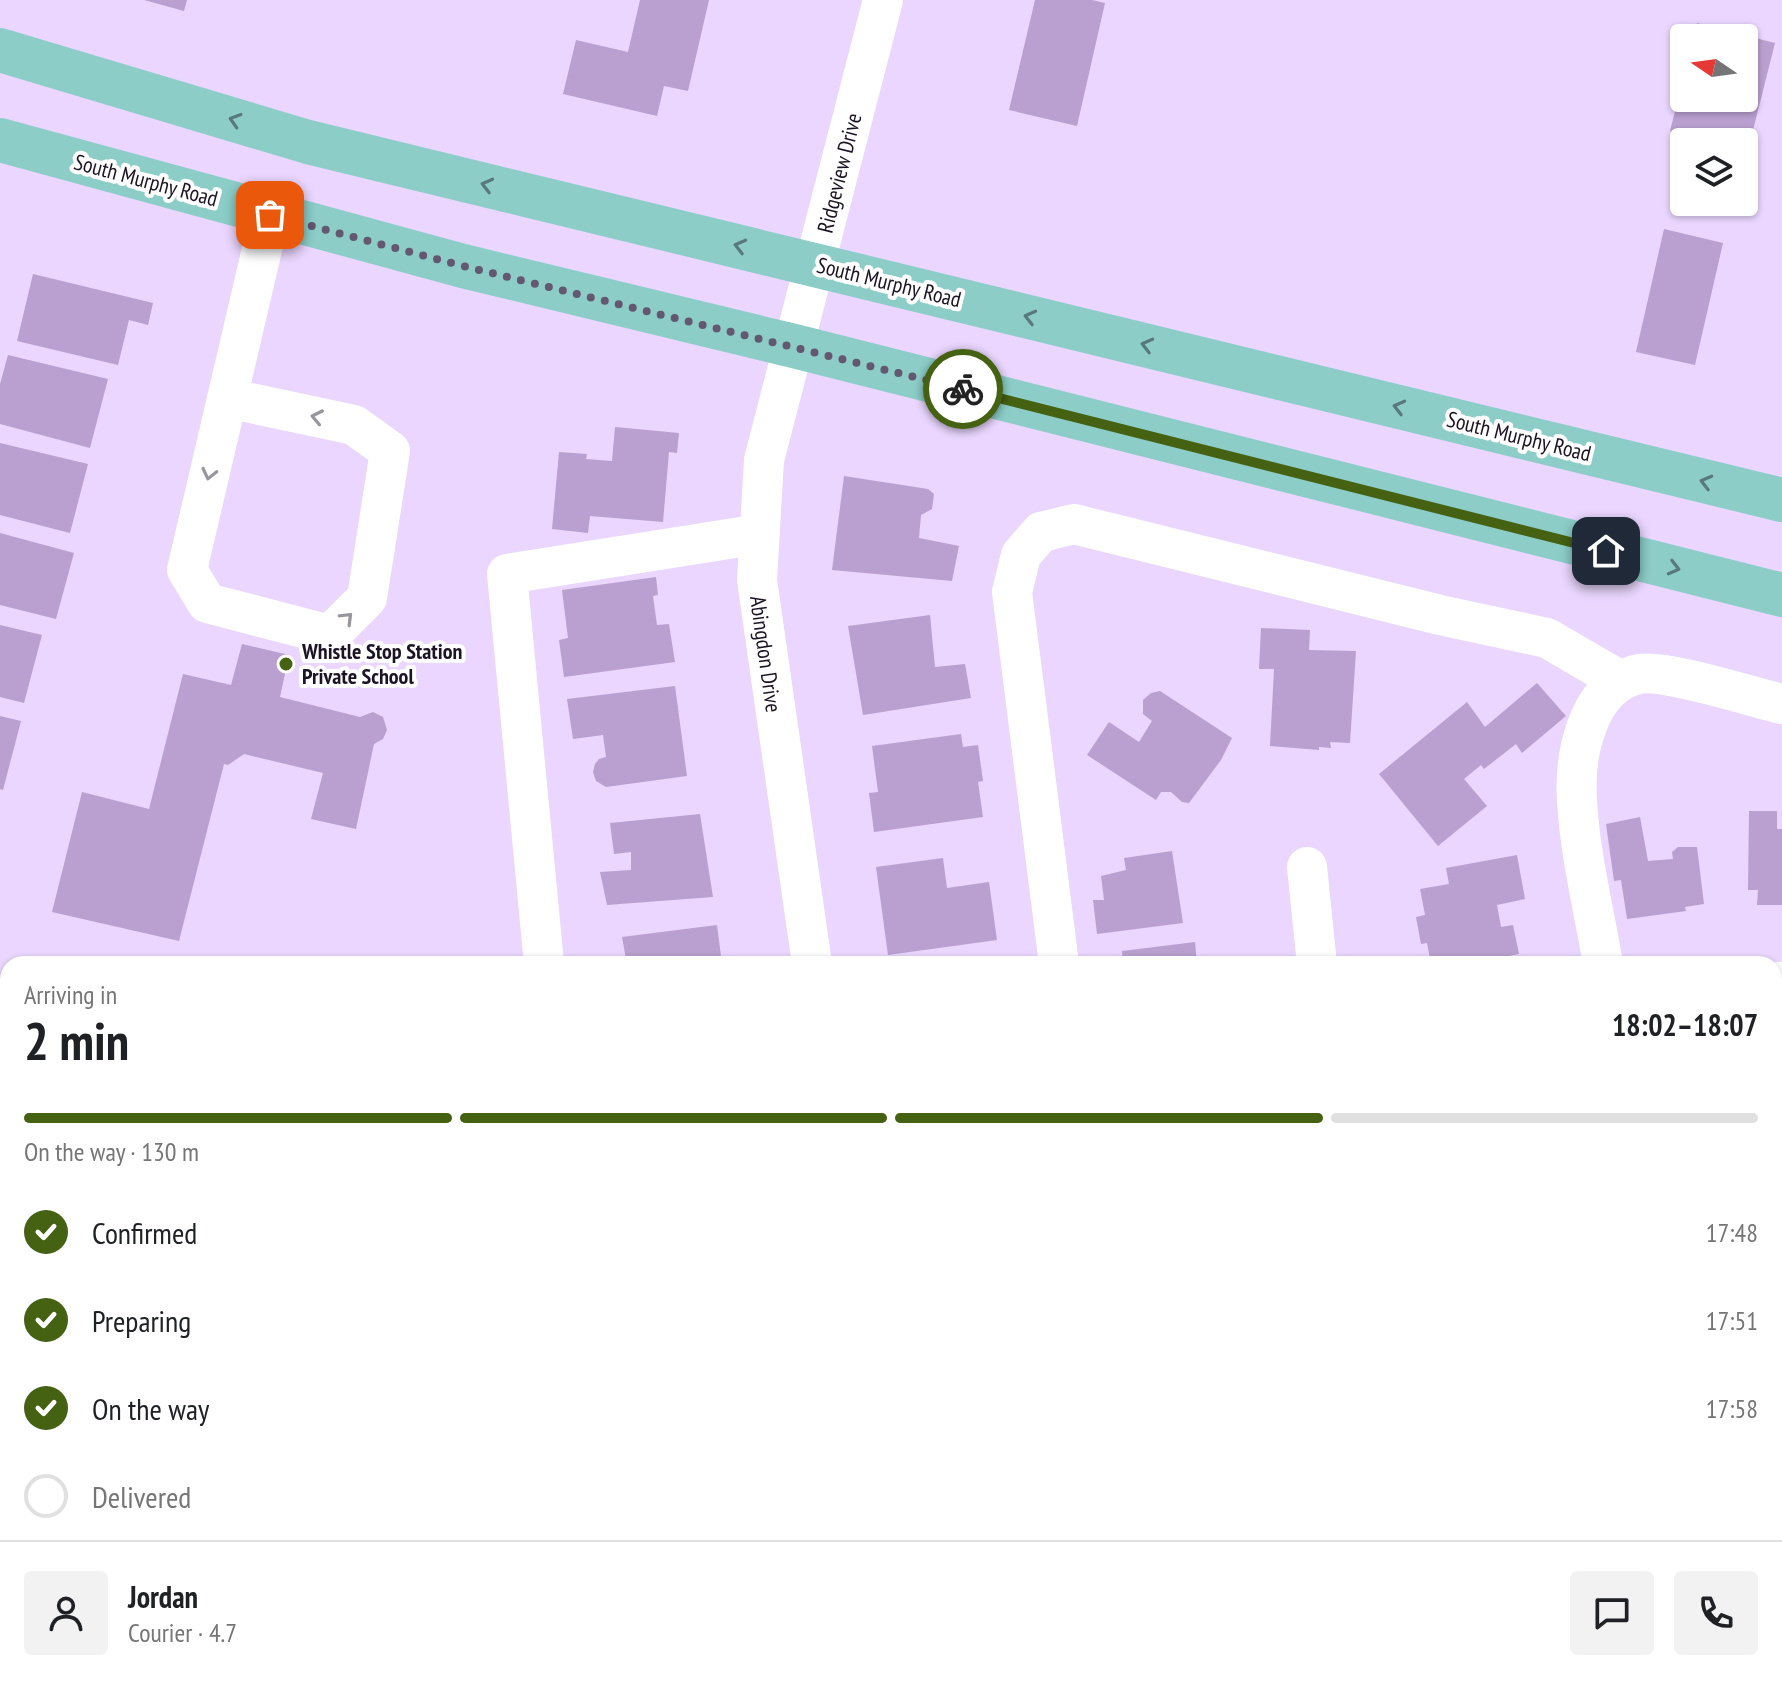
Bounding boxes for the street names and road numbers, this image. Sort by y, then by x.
street label: Ridgeview Drive [811,110,867,236]
street label: South Murphy Road [71,147,221,213]
street label: South Murphy Road [814,251,964,313]
street label: South Murphy Road [1444,405,1594,467]
street label: Abingdon Drive [744,594,788,714]

